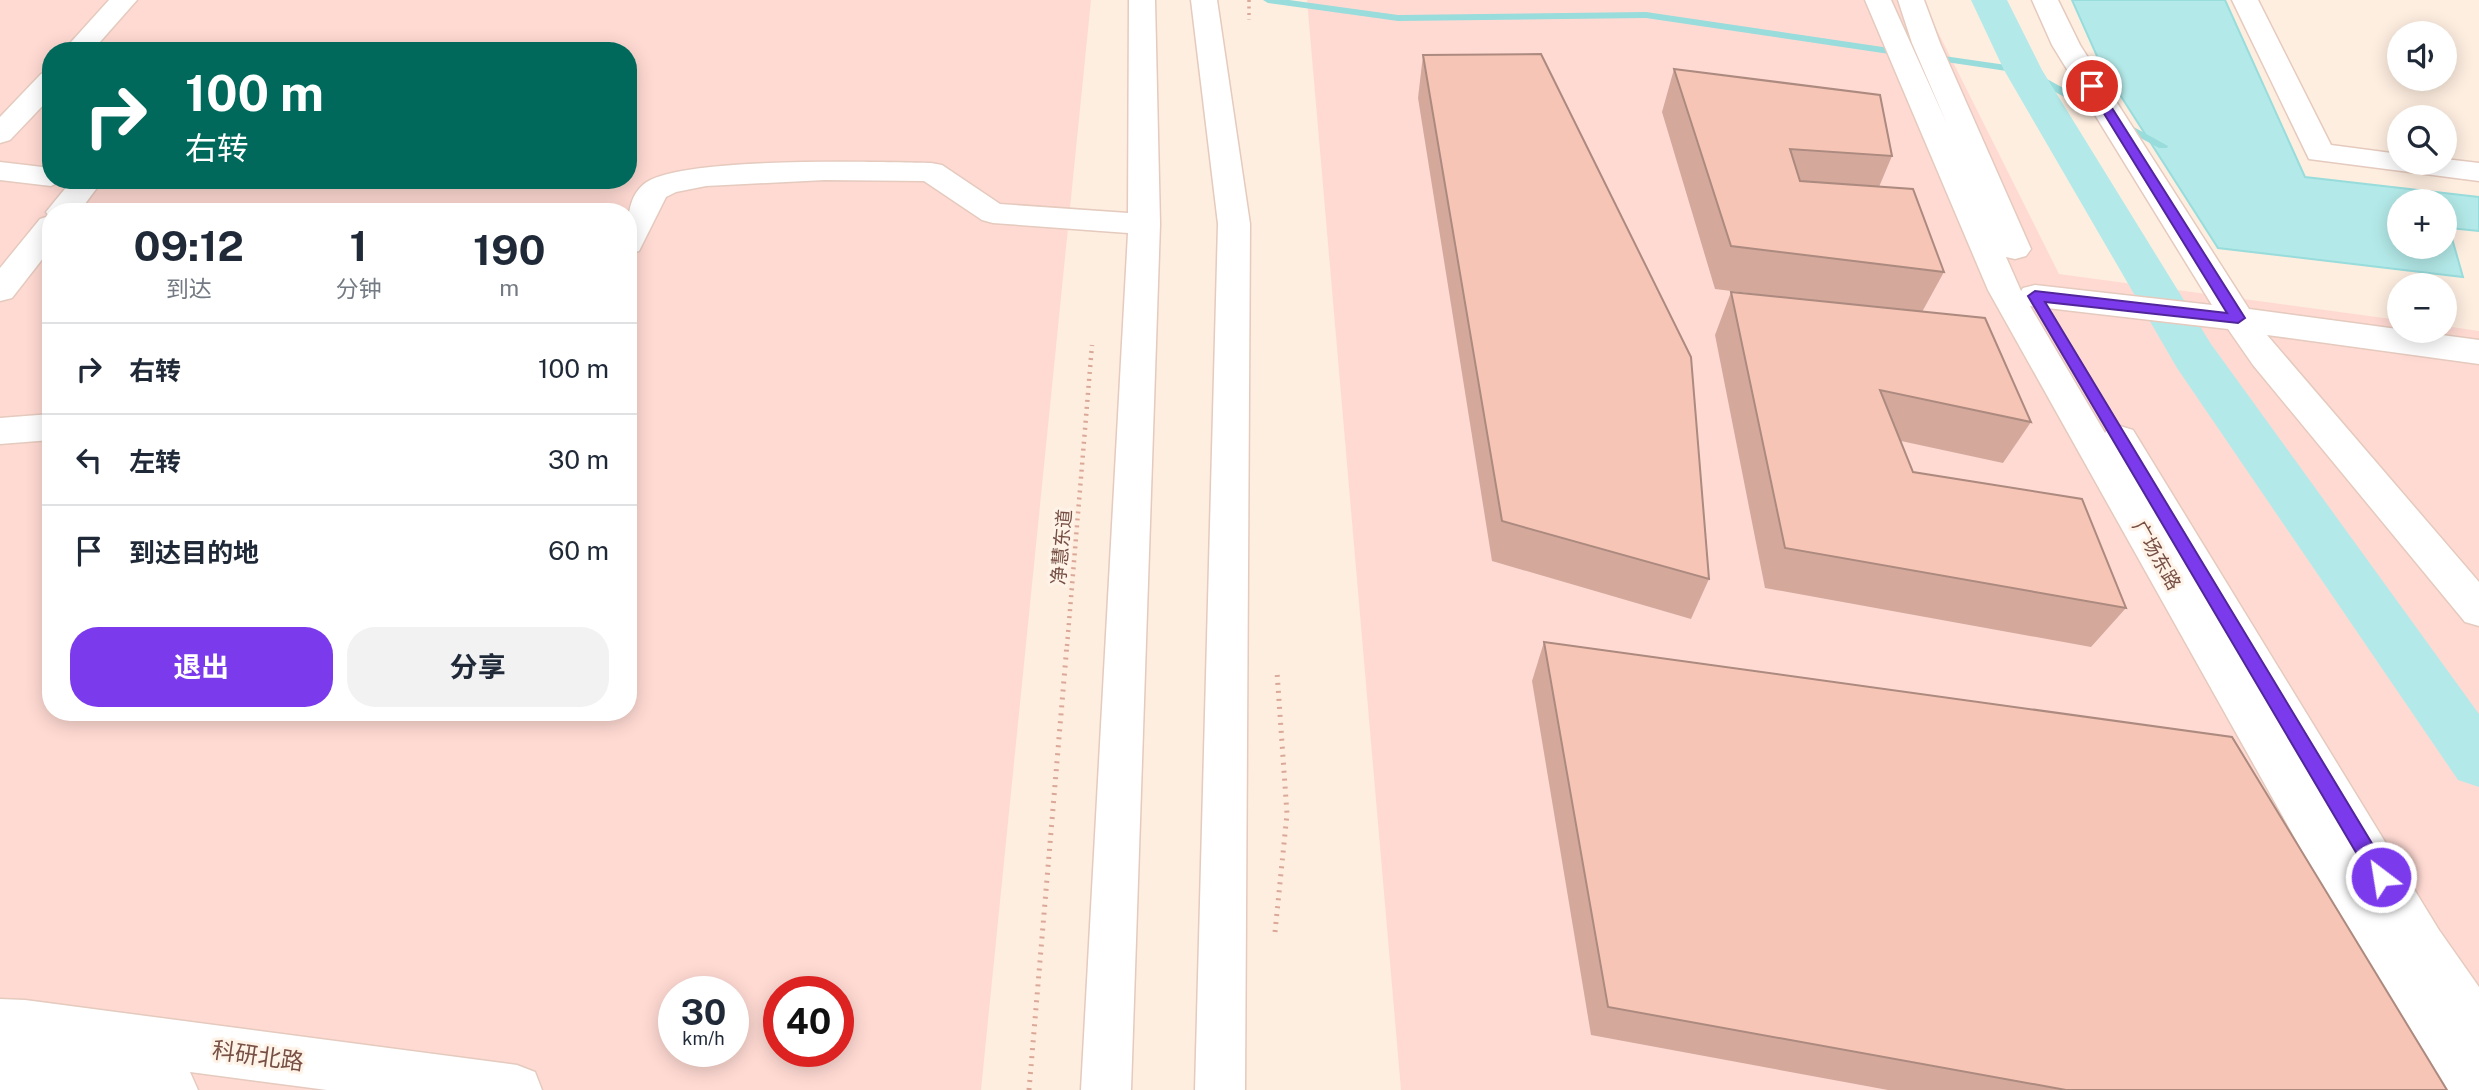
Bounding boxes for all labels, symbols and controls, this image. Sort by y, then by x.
map controls [2387,21,2457,343]
button: sound [2387,21,2457,91]
pin [2062,56,2122,116]
text: 100 m [185,64,324,122]
icon: arrive [2073,67,2111,105]
icon: right [70,70,161,161]
button: search [2387,105,2457,175]
text: 右转 [185,130,249,167]
button: + [2387,189,2457,259]
text: 09:12 [133,221,244,270]
text: 1 [350,221,367,270]
text: 190 [473,225,546,274]
button: − [2387,273,2457,343]
text: m [499,274,519,301]
text: 到达 [166,275,212,302]
text: 分钟 [336,275,382,302]
icon: right [70,350,108,388]
text: 100 m [538,353,609,384]
text: 右转 [129,355,181,386]
icon: left [70,441,108,479]
text: 30 m [548,444,609,475]
text: 左转 [129,446,181,477]
street label: 净慧东道 [1047,508,1075,586]
street label: 广场东路 [2128,517,2186,593]
icon: arrive [70,532,108,570]
text: 60 m [548,535,609,566]
text: 到达目的地 [129,537,259,568]
button: 退出 [70,627,333,707]
button: 分享 [347,627,609,707]
position arrow [2344,840,2418,914]
speed limit sign: 40 [763,976,854,1067]
text: 30 [681,992,726,1033]
text: km/h [682,1028,725,1049]
street label: 科研北路 [211,1036,306,1075]

